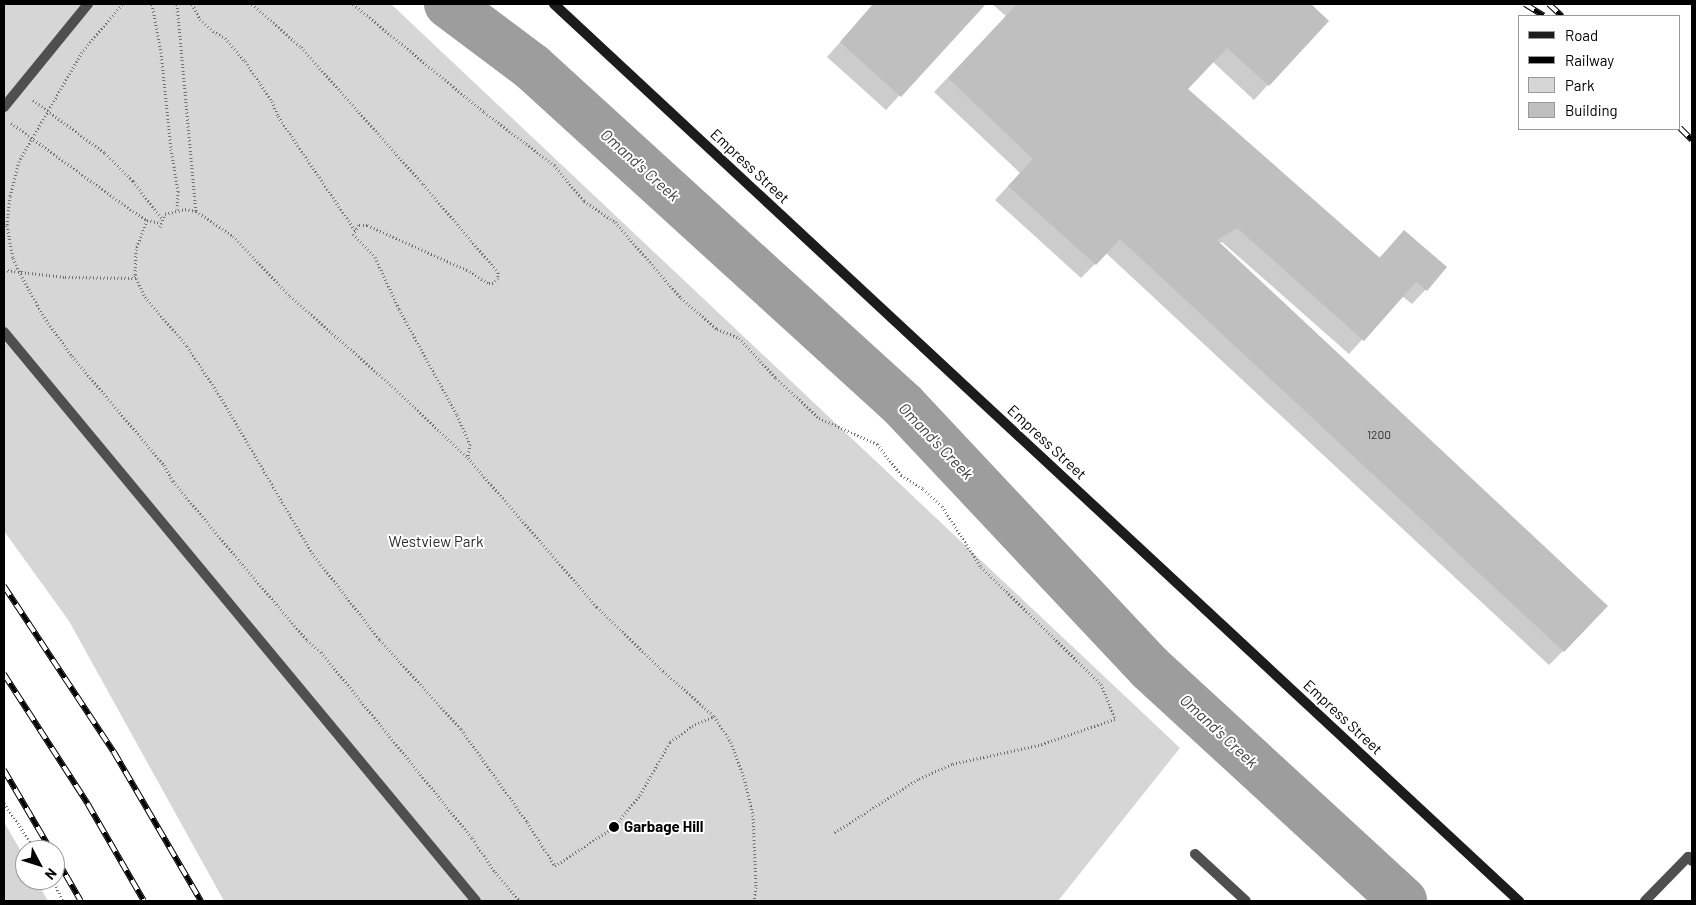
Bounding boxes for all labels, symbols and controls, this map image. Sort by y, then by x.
legend [1518,15,1681,130]
text: Road [1565,26,1598,44]
text: Railway [1565,51,1614,69]
text: Park [1565,76,1594,94]
text: Building [1565,101,1618,119]
water label: Omand's Creek [597,125,683,205]
street label: Empress Street [707,125,793,207]
water label: Omand's Creek [895,399,977,483]
street label: Empress Street [1004,401,1090,483]
house number: 1200 [1367,428,1391,442]
park label: Westview Park [389,533,483,551]
street label: Empress Street [1300,676,1386,758]
water label: Omand's Creek [1176,690,1262,772]
place label: Garbage Hill [624,818,703,836]
marker: Garbage Hill [608,821,620,833]
north arrow [15,840,65,890]
text: N [42,865,61,883]

